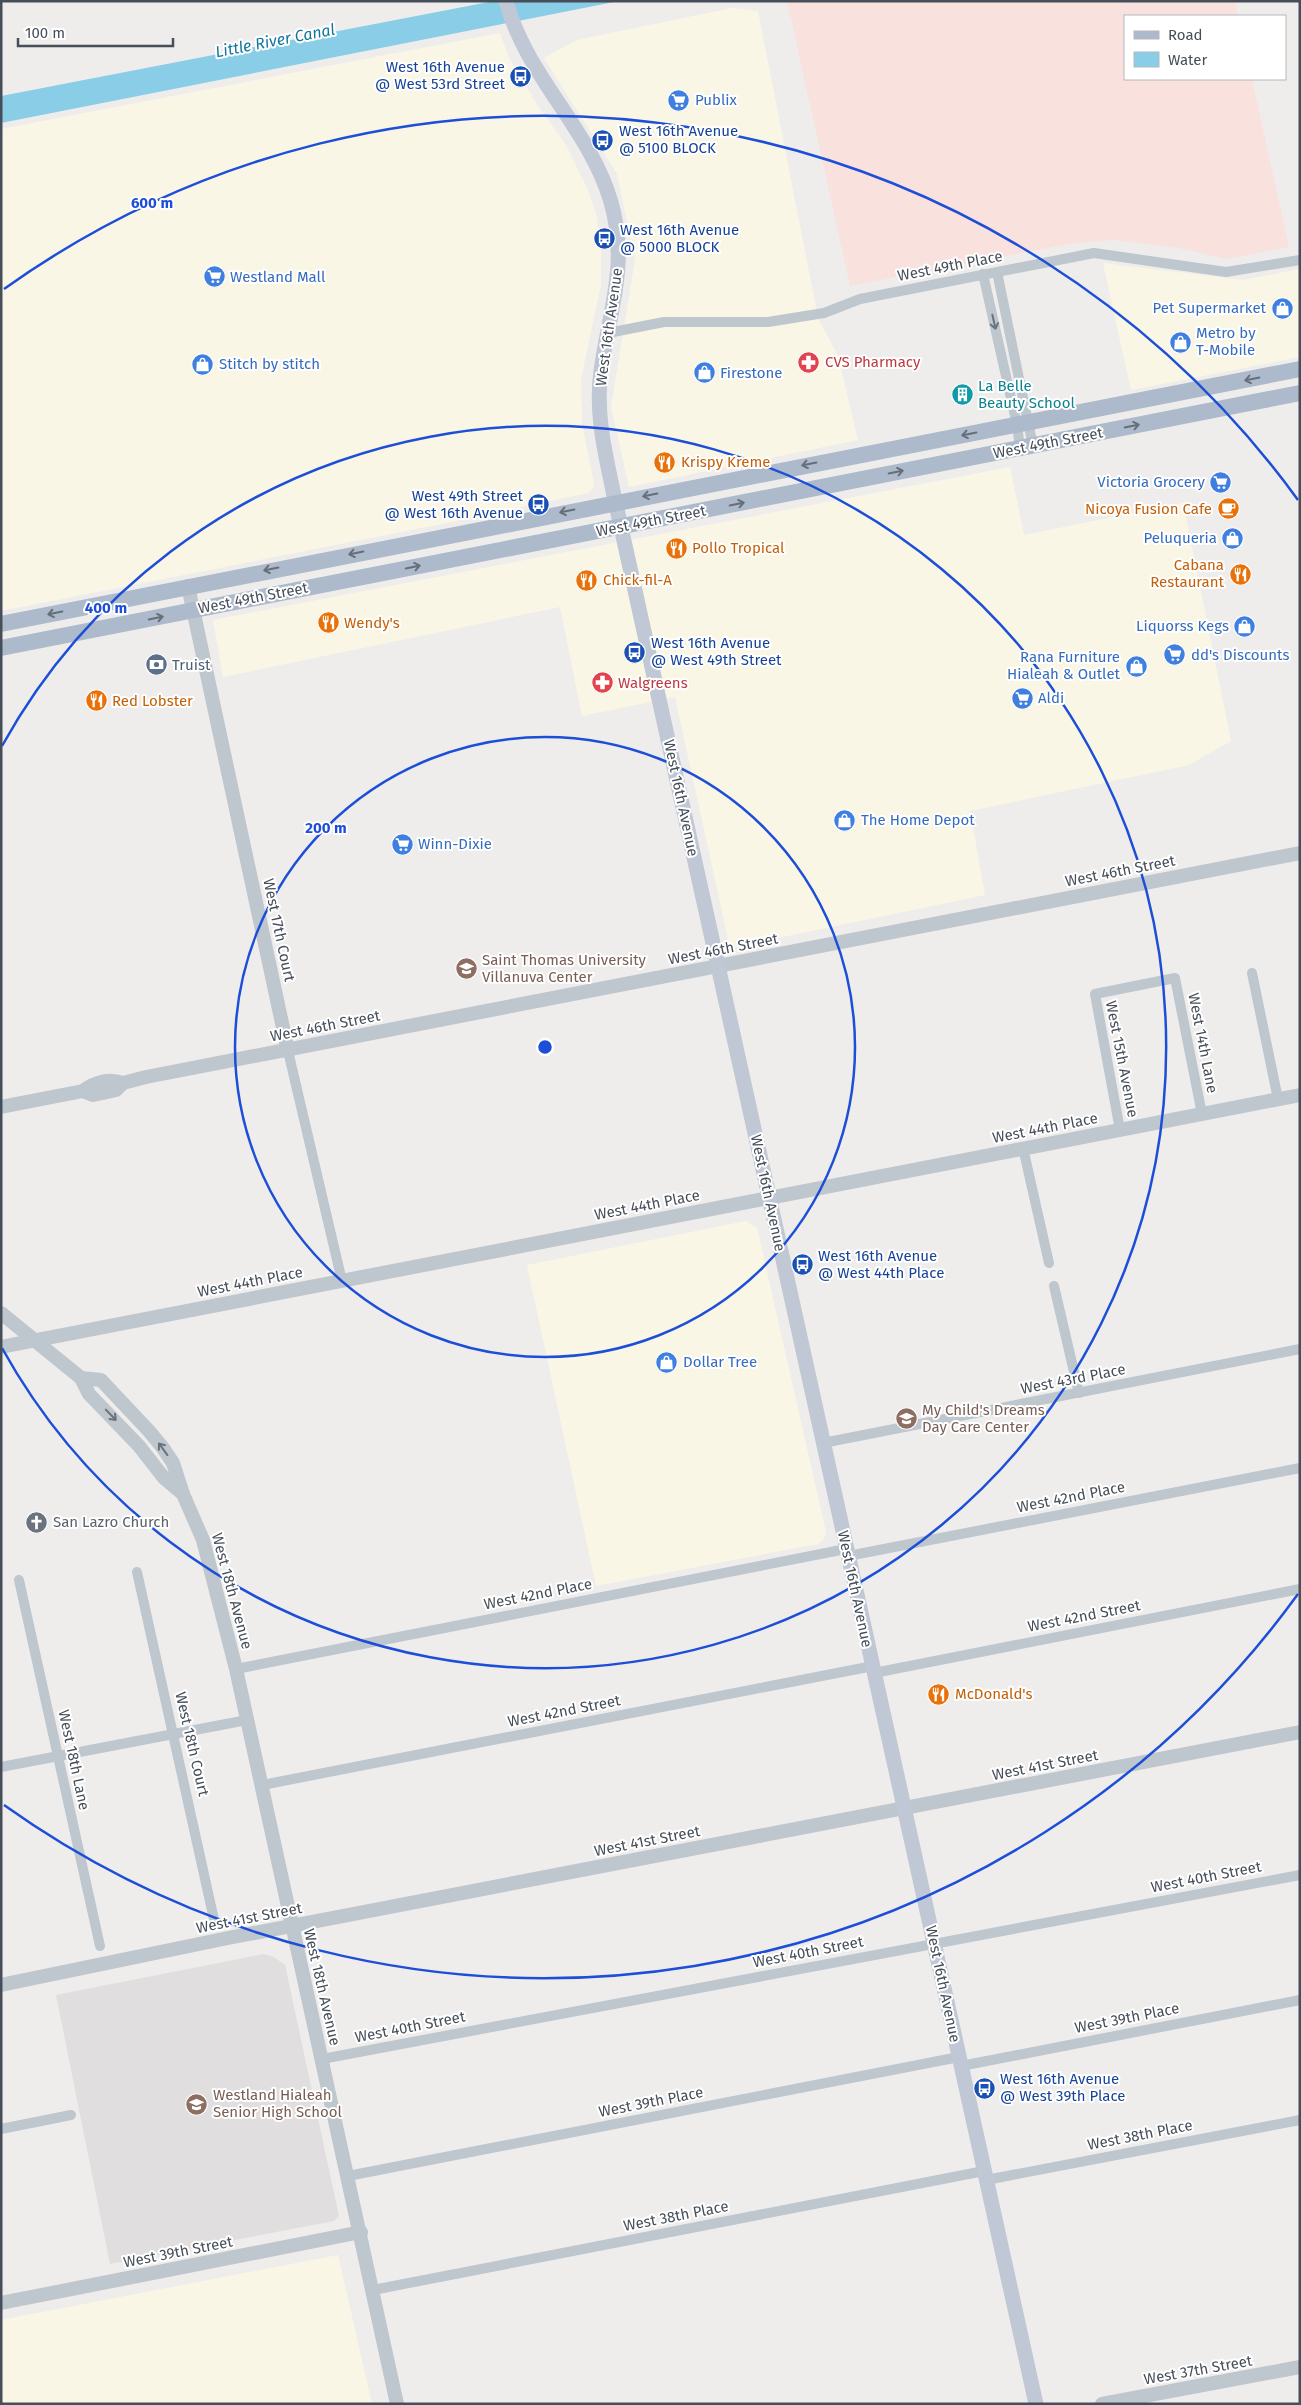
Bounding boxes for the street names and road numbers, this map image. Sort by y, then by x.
street label: West 49th Place [896,247,1004,285]
street label: West 16th Avenue [592,267,626,387]
street label: West 49th Street [992,423,1105,462]
street label: West 49th Street [595,501,708,540]
street label: West 49th Street [197,578,310,617]
street label: West 16th Avenue [660,738,702,858]
street label: West 46th Street [1063,851,1177,890]
street label: West 17th Court [259,877,299,984]
street label: West 46th Street [666,929,780,968]
street label: West 14th Lane [1184,991,1222,1095]
street label: West 15th Avenue [1102,999,1142,1119]
street label: West 46th Street [268,1006,382,1045]
street label: West 44th Place [991,1109,1099,1147]
street label: West 16th Avenue [747,1133,789,1253]
street label: West 44th Place [593,1186,701,1224]
street label: West 44th Place [196,1263,304,1301]
street label: West 43rd Place [1019,1360,1127,1398]
street label: West 42nd Place [1015,1478,1127,1516]
street label: West 16th Avenue [834,1529,876,1649]
street label: West 18th Avenue [208,1531,256,1651]
street label: West 42nd Place [482,1575,594,1613]
street label: West 42nd Street [1026,1596,1142,1636]
street label: West 18th Court [171,1690,213,1799]
street label: West 42nd Street [506,1691,622,1731]
street label: West 18th Lane [55,1708,93,1812]
street label: West 41st Street [991,1746,1100,1784]
street label: West 41st Street [593,1822,702,1860]
street label: West 40th Street [1149,1857,1263,1897]
street label: West 41st Street [195,1899,304,1937]
street label: West 16th Avenue [922,1924,964,2044]
street label: West 18th Avenue [300,1927,344,2047]
street label: West 40th Street [751,1932,865,1972]
street label: West 39th Place [1073,1999,1181,2037]
street label: West 40th Street [353,2007,467,2047]
street label: West 39th Place [597,2083,705,2121]
street label: West 38th Place [1086,2116,1194,2154]
street label: West 38th Place [622,2197,730,2235]
street label: West 39th Street [122,2232,235,2271]
street label: West 37th Street [1142,2352,1254,2388]

